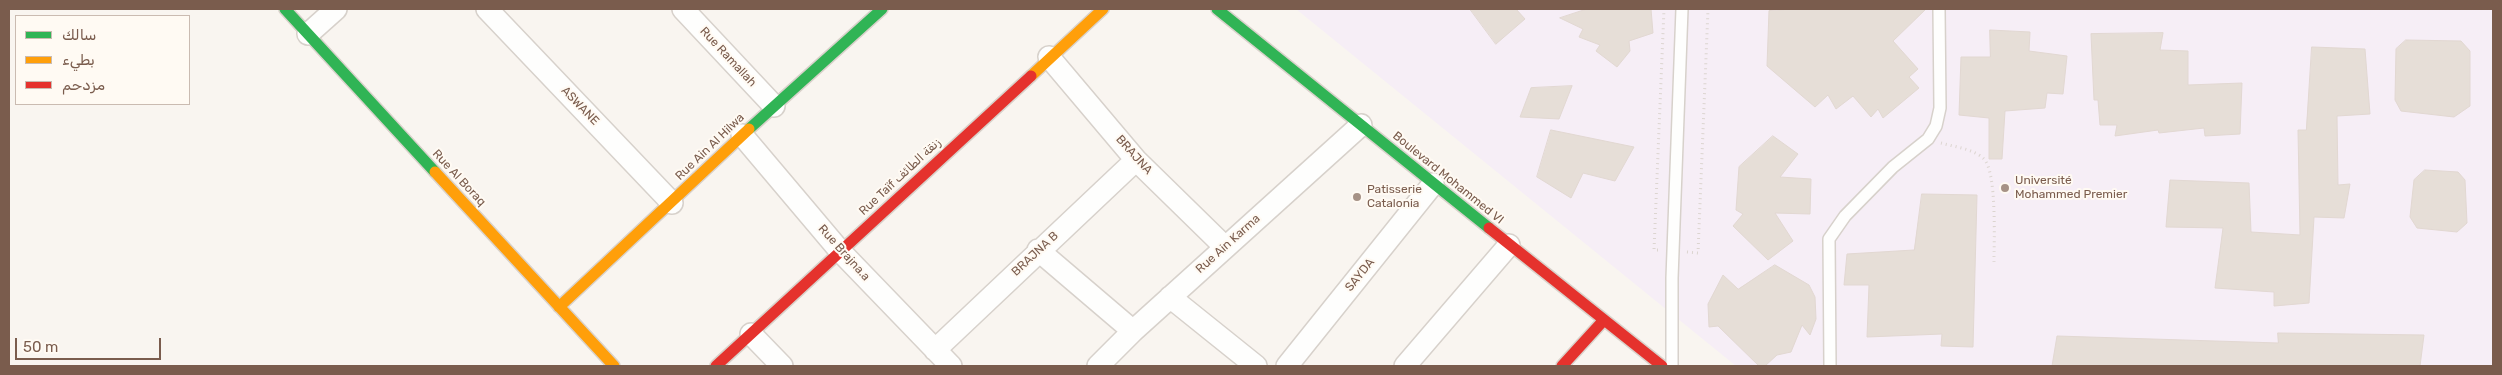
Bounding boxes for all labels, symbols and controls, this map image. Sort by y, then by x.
legend [15,15,190,105]
street label: Rue Ramallah [697,24,759,90]
text: سالك [62,26,97,44]
text: بطيء [62,51,95,69]
text: مزدحم [62,76,105,94]
street label: ASWANE [558,84,602,128]
street label: Rue Ain Al Hilwa [673,110,747,184]
street label: Boulevard Mohammed VI [1390,129,1506,227]
street label: BRAJNA [1113,132,1155,178]
street label: Rue Taïf زنقة الطائف [856,135,944,219]
street label: Rue Al Boraq [429,147,489,209]
place label: Université Mohammed Premier [2015,174,2127,202]
marker: Université Mohammed Premier [1999,182,2011,194]
place label: Patisserie Catalonia [1367,183,1422,211]
marker: Patisserie Catalonia [1351,191,1363,203]
street label: Rue Ain Karma [1193,211,1263,277]
street label: Rue Brajna.a [815,222,873,284]
street label: BRAJNA B [1009,229,1061,279]
street label: SAYDA [1342,256,1378,294]
scale bar [18,328,164,360]
text: 50 m [23,338,58,356]

